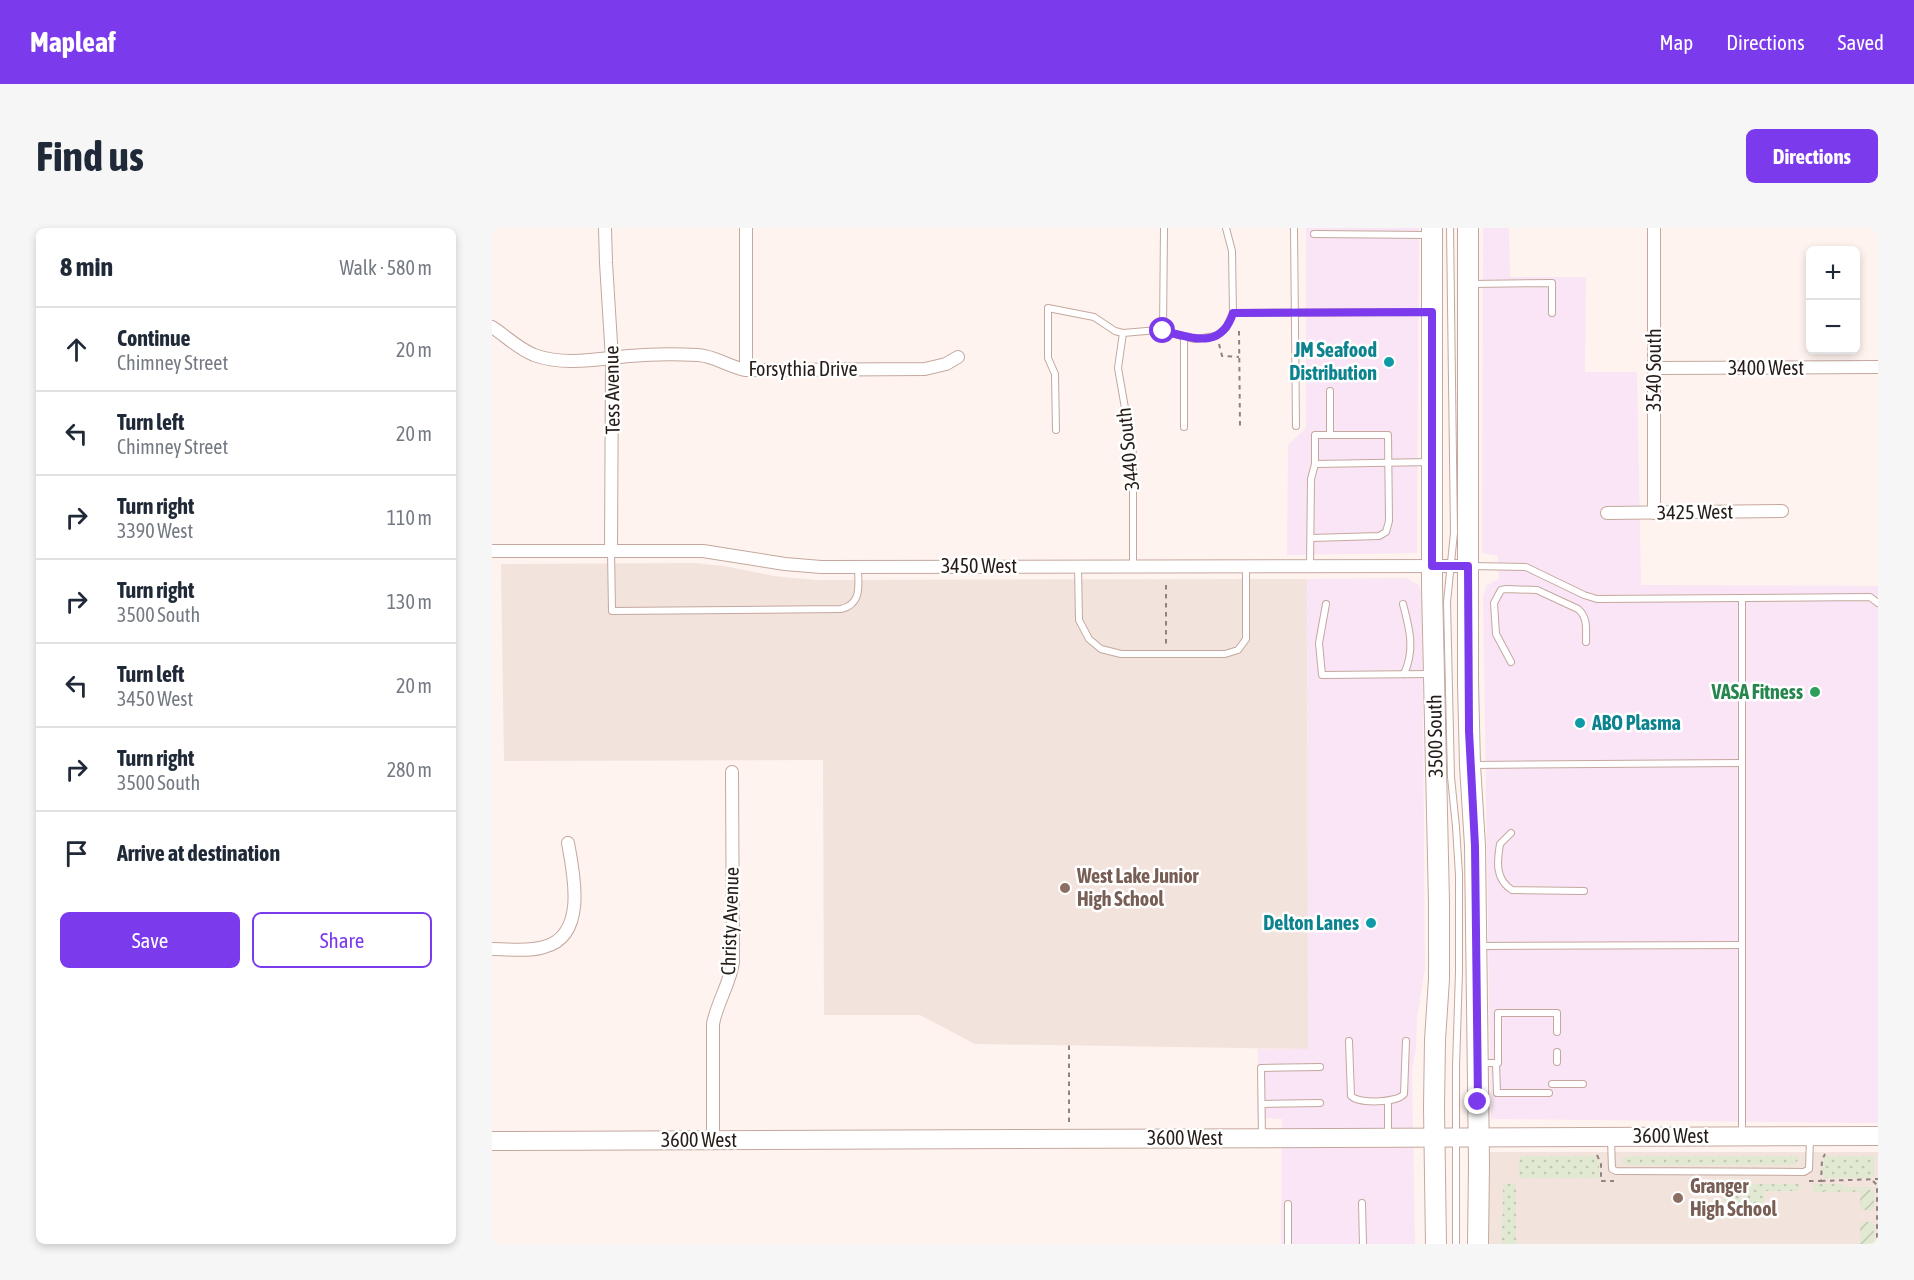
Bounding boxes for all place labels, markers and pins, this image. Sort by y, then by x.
place label: JM Seafood Distribution [1289,338,1377,384]
marker: JM Seafood Distribution [1382,355,1396,369]
place label: VASA Fitness [1711,680,1803,703]
marker: VASA Fitness [1808,685,1822,699]
place label: ABO Plasma [1591,711,1681,734]
marker: ABO Plasma [1573,716,1587,730]
place label: West Lake Junior High School [1076,864,1200,910]
marker: West Lake Junior High School [1058,881,1072,895]
place label: Delton Lanes [1263,911,1359,934]
marker: Delton Lanes [1364,916,1378,930]
place label: Granger High School [1690,1174,1778,1220]
marker: Granger High School [1671,1191,1685,1205]

